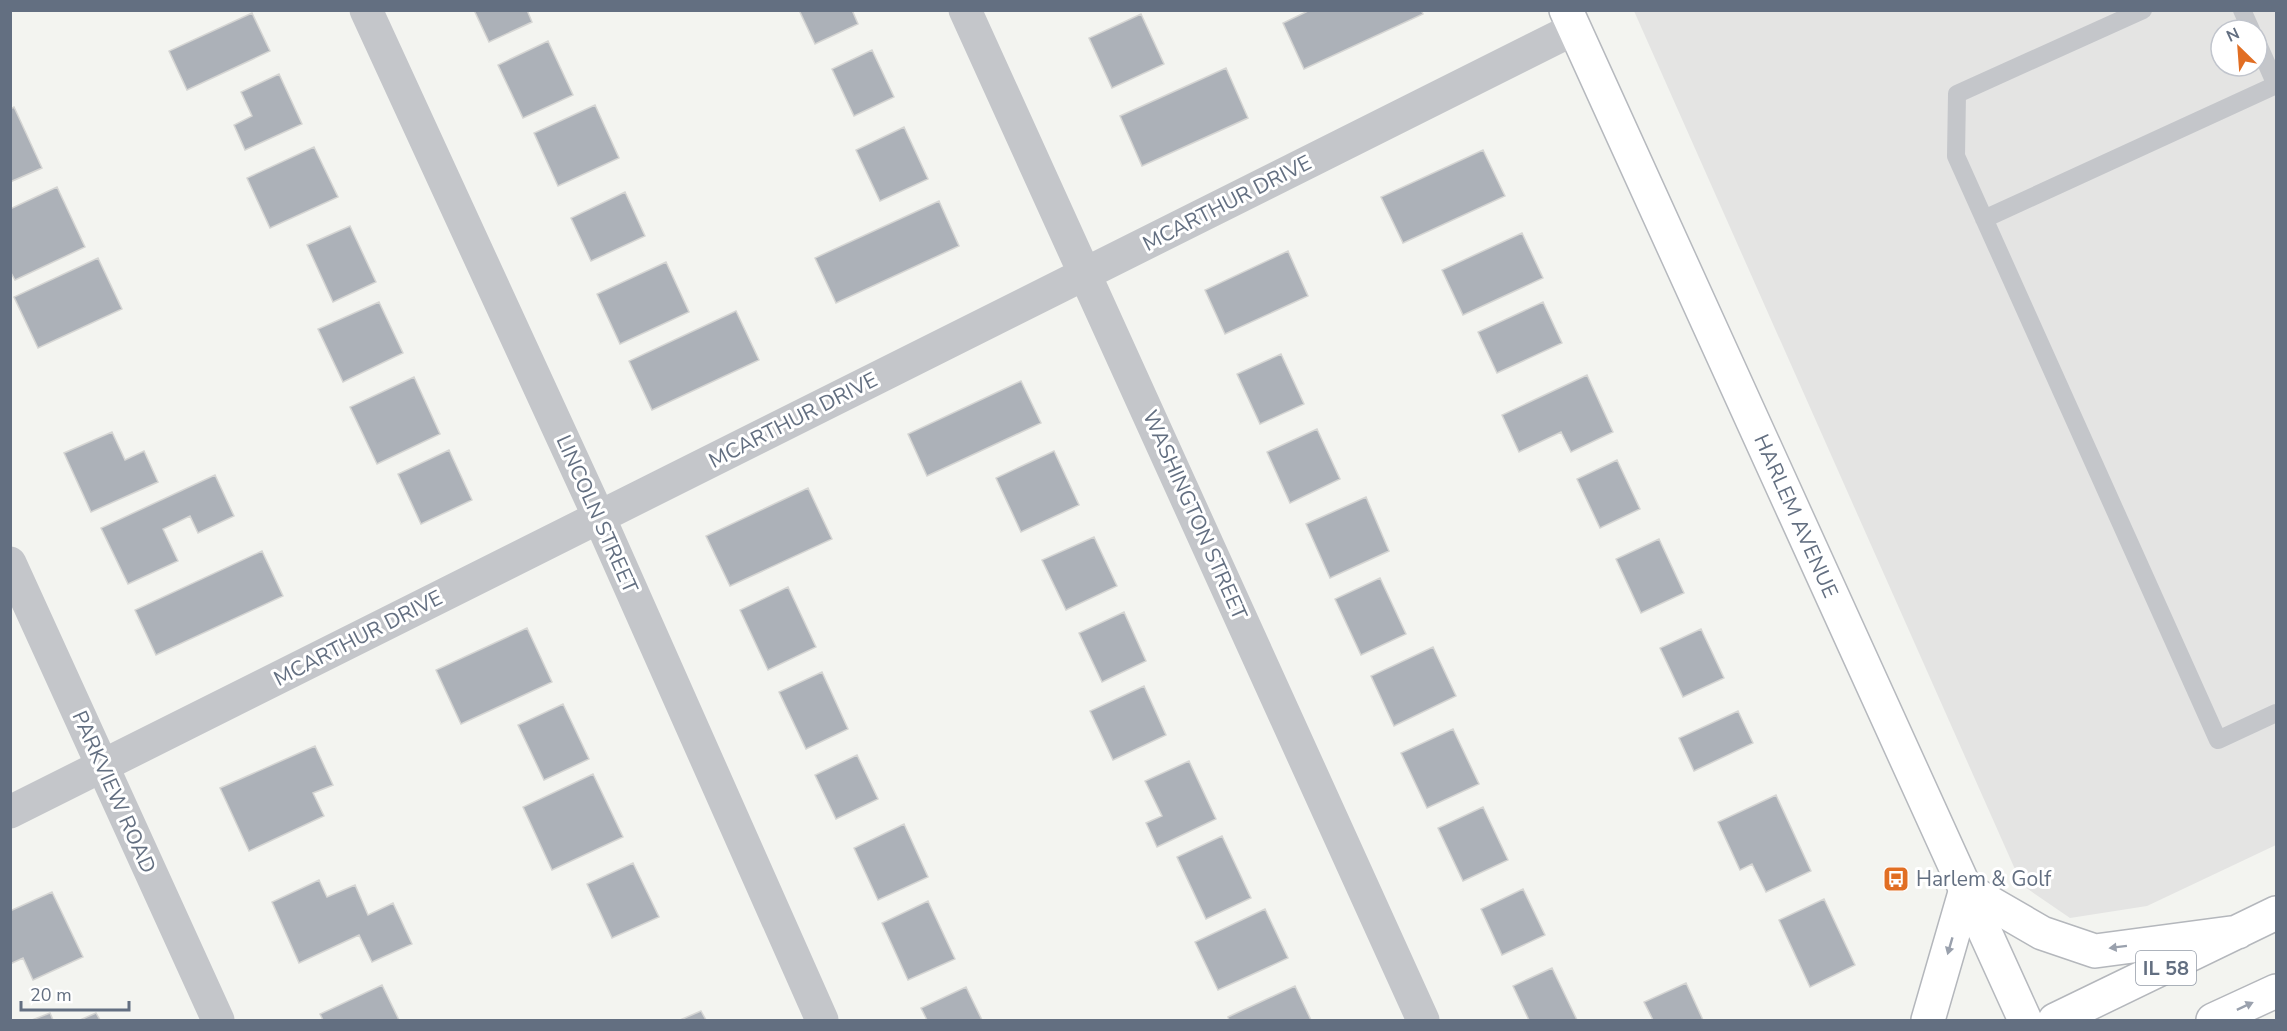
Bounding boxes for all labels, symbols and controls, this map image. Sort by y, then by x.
north arrow [2209,18,2269,78]
text: N [2223,23,2243,48]
street label: MCARTHUR DRIVE [1138,148,1316,258]
street label: MCARTHUR DRIVE [704,365,882,475]
street label: WASHINGTON STREET [1136,406,1254,625]
street label: LINCOLN STREET [550,430,645,598]
street label: HARLEM AVENUE [1747,430,1845,602]
street label: MCARTHUR DRIVE [269,583,447,693]
street label: PARKVIEW ROAD [66,706,162,878]
bus stop icon: Harlem & Golf [1881,864,1911,894]
place label: Harlem & Golf [1916,865,2052,893]
one-way arrow [1945,937,1954,955]
one-way arrow [2108,943,2127,952]
road number: IL 58 [2136,951,2196,985]
scale bar [21,974,129,1012]
text: 20 m [30,983,72,1007]
one-way arrow [2236,1001,2254,1011]

